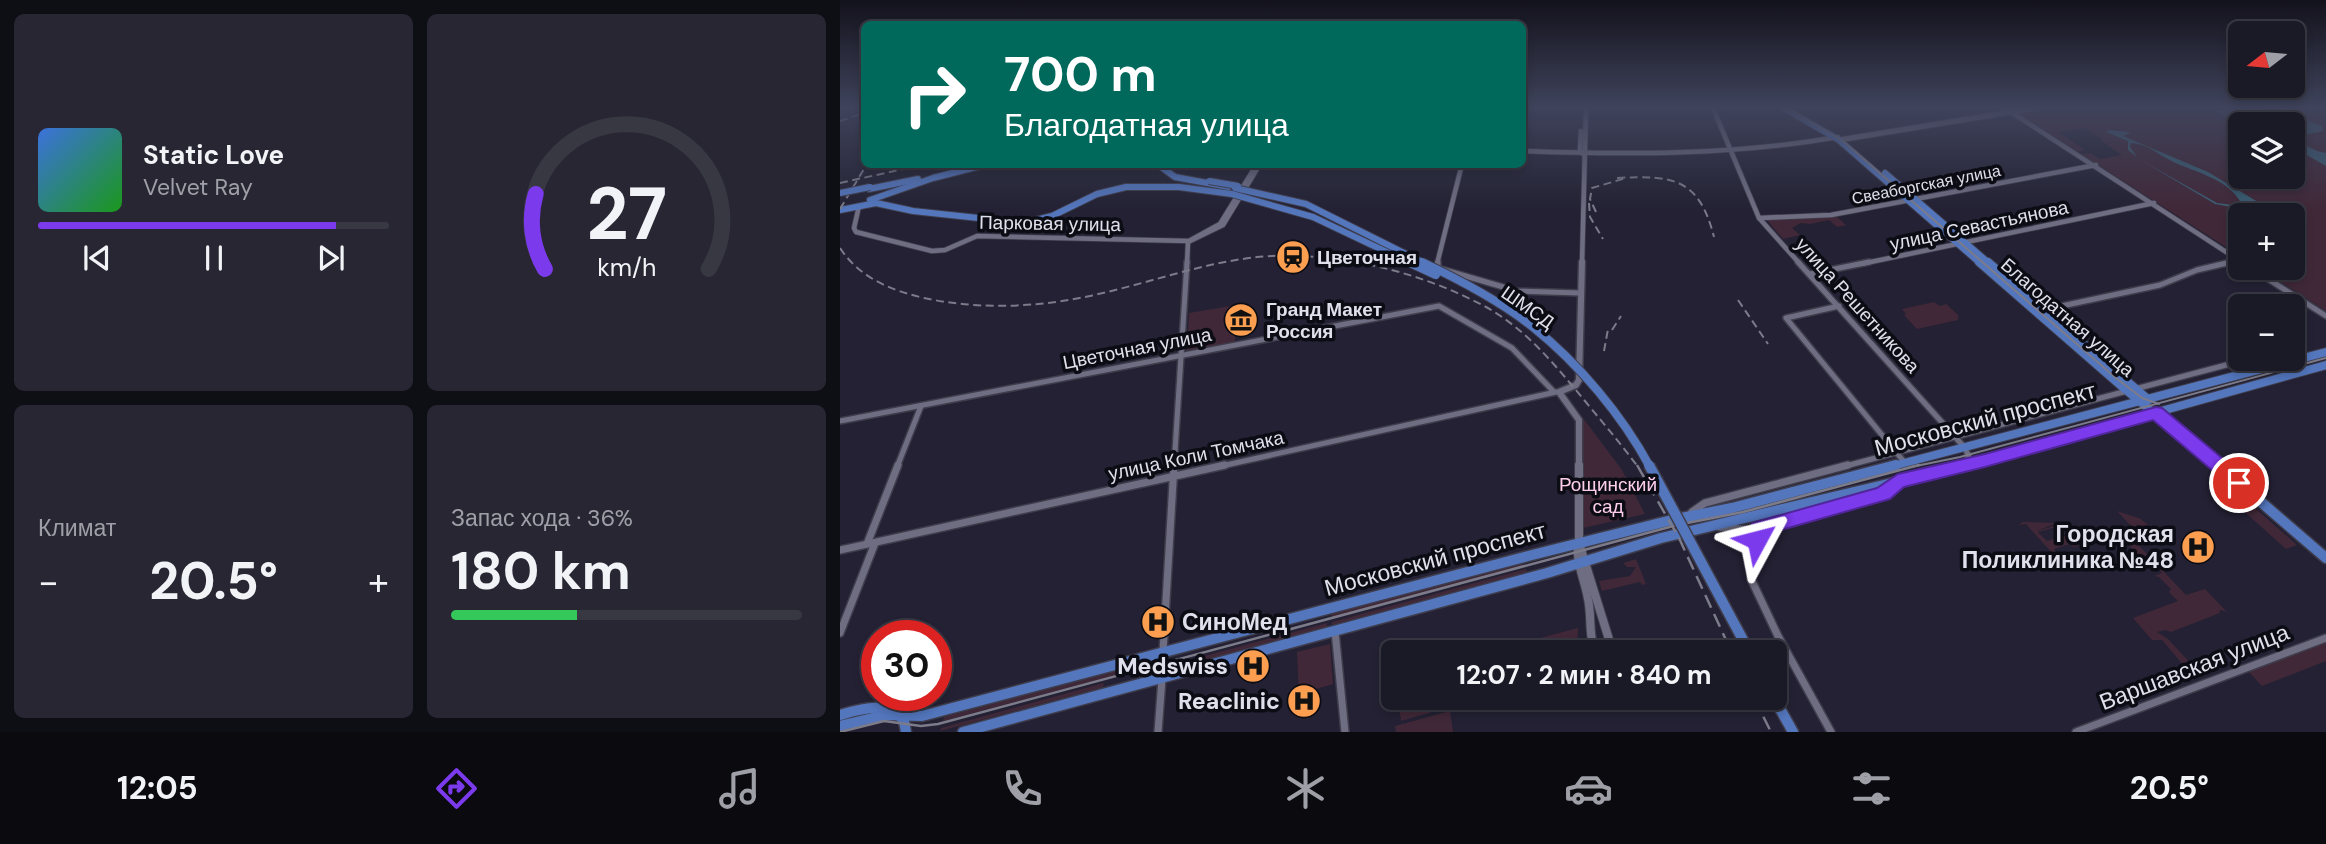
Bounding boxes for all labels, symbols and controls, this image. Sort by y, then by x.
north arrow [2228,21,2305,98]
map controls [2228,21,2305,371]
text: 700 m [1004,42,1157,106]
icon: right [889,49,980,140]
text: Благодатная улица [1004,104,1289,146]
button: layers [2228,112,2305,189]
text: Static Love [143,138,284,172]
street label: Свеаборгская улица [1850,160,2002,209]
text: 27 [586,167,667,262]
text: Velvet Ray [143,172,253,202]
street label: улица Севастьянова [1888,194,2071,257]
button: + [2228,203,2305,280]
street label: Парковая улица [979,210,1122,237]
street label: улица Решетникова [1790,232,1925,379]
station icon: Цветочная [1274,238,1312,276]
icon: previous [78,239,116,277]
icon: pause [195,239,233,277]
icon: next [312,239,350,277]
place label: Цветочная [1317,245,1417,270]
text: km/h [597,251,656,284]
street label: Благодатная улица [1996,252,2140,383]
street label: ШМСД [1496,280,1559,335]
button: − [2228,294,2305,371]
place label: Гранд Макет Россия [1266,297,1382,344]
museum icon: Гранд Макет Россия [1222,301,1260,339]
street label: Цветочная улица [1061,322,1214,375]
street label: Московский проспект [1871,375,2099,463]
street label: улица Коли Томчака [1106,425,1287,486]
pin [2209,453,2269,513]
icon: arrive [2220,464,2258,502]
park label: Рощинский сад [1559,472,1657,519]
text: Запас хода · 36% [451,503,633,533]
position arrow [1720,503,1794,577]
text: Климат [38,513,116,543]
street label: Московский проспект [1321,515,1549,603]
place label: Городская Поликлиника №48 [1962,519,2174,575]
hospital icon: Городская Поликлиника №48 [2179,528,2217,566]
text: 180 km [451,537,631,605]
text: 20.5° [149,547,278,615]
text: − [38,557,59,607]
text: + [368,557,389,607]
hospital icon: СиноМед [1139,603,1177,641]
place label: СиноМед [1182,607,1288,637]
street label: Варшавская улица [2095,617,2293,717]
speed limit sign: 30 [861,620,952,711]
hospital icon: Medswiss [1234,647,1272,685]
place label: Medswiss [1117,651,1228,681]
text: 12:07 · 2 мин · 840 m [1456,658,1712,692]
hospital icon: Reaclinic [1285,682,1323,720]
place label: Reaclinic [1178,686,1280,716]
icon: directions [432,764,481,813]
icon: music [715,764,764,813]
icon: phone [998,764,1047,813]
icon: climate [1281,764,1330,813]
icon: car [1564,764,1613,813]
icon: filters [1847,764,1896,813]
text: 12:05 [117,767,198,809]
text: 20.5° [2130,767,2209,809]

